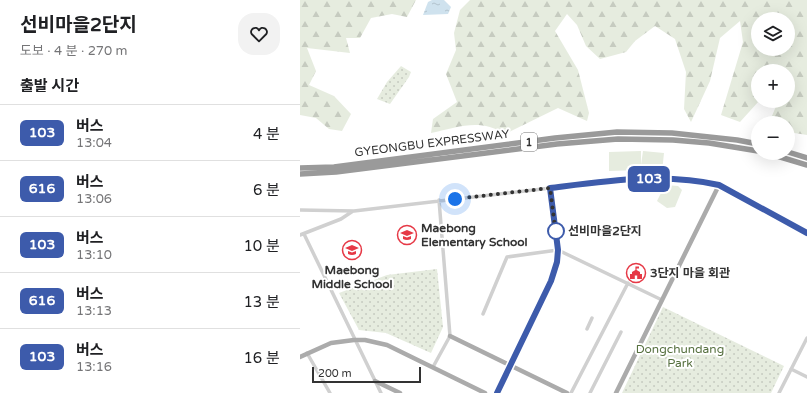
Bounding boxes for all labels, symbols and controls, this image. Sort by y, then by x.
map controls [751,12,795,160]
button: layers [751,12,795,56]
button: heart [238,13,280,55]
text: 선비마을2단지 [20,14,137,36]
text: 도보 · 4 분 · 270 m [20,43,128,59]
button: + [751,64,795,108]
text: 출발 시간 [20,77,79,95]
button: − [751,116,795,160]
text: 버스 [76,117,104,135]
text: 103 [29,124,55,141]
text: 4 분 [253,125,280,143]
street label: GYEONGBU EXPRESSWAY [354,126,511,159]
road number: 1 [521,133,537,151]
text: 13:04 [76,135,112,151]
line badge: 103 [626,166,672,192]
text: 103 [636,170,662,187]
text: 버스 [76,173,104,191]
text: 616 [29,180,55,197]
text: 6 분 [253,181,280,199]
your location [445,189,465,209]
text: 13:06 [76,191,112,207]
place label: Maebong Elementary School [421,221,528,250]
marker: 선비마을2단지 [547,222,565,240]
school or university icon: Maebong Elementary School [396,224,418,246]
place label: 선비마을2단지 [568,224,642,238]
text: 버스 [76,229,104,247]
text: 103 [29,236,55,253]
text: 10 분 [243,237,280,255]
school or university icon: Maebong Middle School [341,239,363,261]
text: 13:10 [76,247,112,263]
public building icon: 3단지 마을 회관 [625,262,647,284]
place label: Maebong Middle School [311,263,393,291]
place label: 3단지 마을 회관 [650,266,730,280]
text: 버스 [76,285,104,303]
text: 616 [29,292,55,309]
text: 13 분 [243,293,280,311]
text: 13:13 [76,303,112,319]
text: 버스 [76,341,104,359]
park label: Dongchundang Park [636,342,724,370]
text: 103 [29,348,55,365]
text: 16 분 [243,349,280,367]
text: 13:16 [76,359,112,375]
scale bar [312,365,421,384]
text: 200 m [318,367,352,380]

